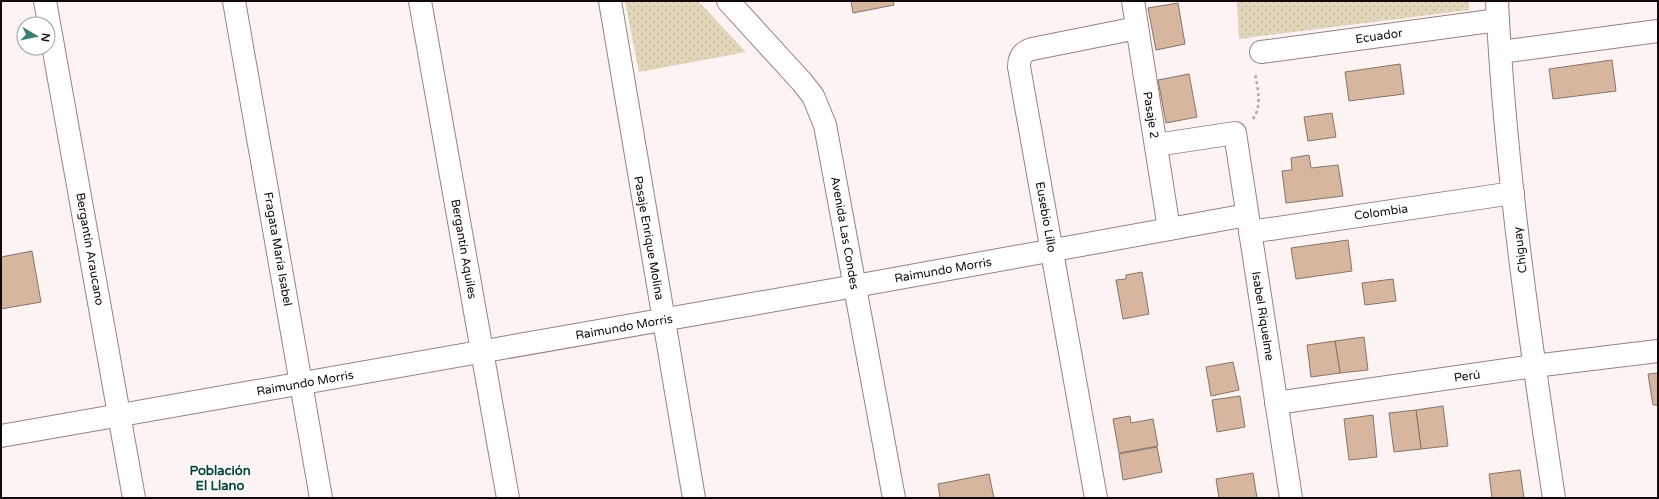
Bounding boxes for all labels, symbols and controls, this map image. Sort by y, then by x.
north arrow [16,16,56,56]
street label: Ecuador [1355,26,1404,46]
text: N [38,32,52,43]
street label: Pasaje 2 [1140,90,1162,140]
street label: Pasaje Enrique Molina [631,175,667,301]
street label: Avenida Las Condes [828,175,862,291]
street label: Eusebio Lillo [1033,181,1059,253]
street label: Fragata María Isabel [261,191,295,307]
street label: Bergantín Araucano [73,192,107,306]
street label: Bergantín Aquiles [448,198,480,300]
street label: Colombia [1353,201,1409,223]
street label: Chiguay [1510,225,1530,274]
street label: Raimundo Morris [893,255,993,285]
street label: Isabel Riquelme [1249,270,1277,362]
street label: Raimundo Morris [574,312,674,342]
street label: Perú [1453,367,1481,385]
street label: Raimundo Morris [255,368,355,398]
district label: Población El Llano [189,463,251,494]

